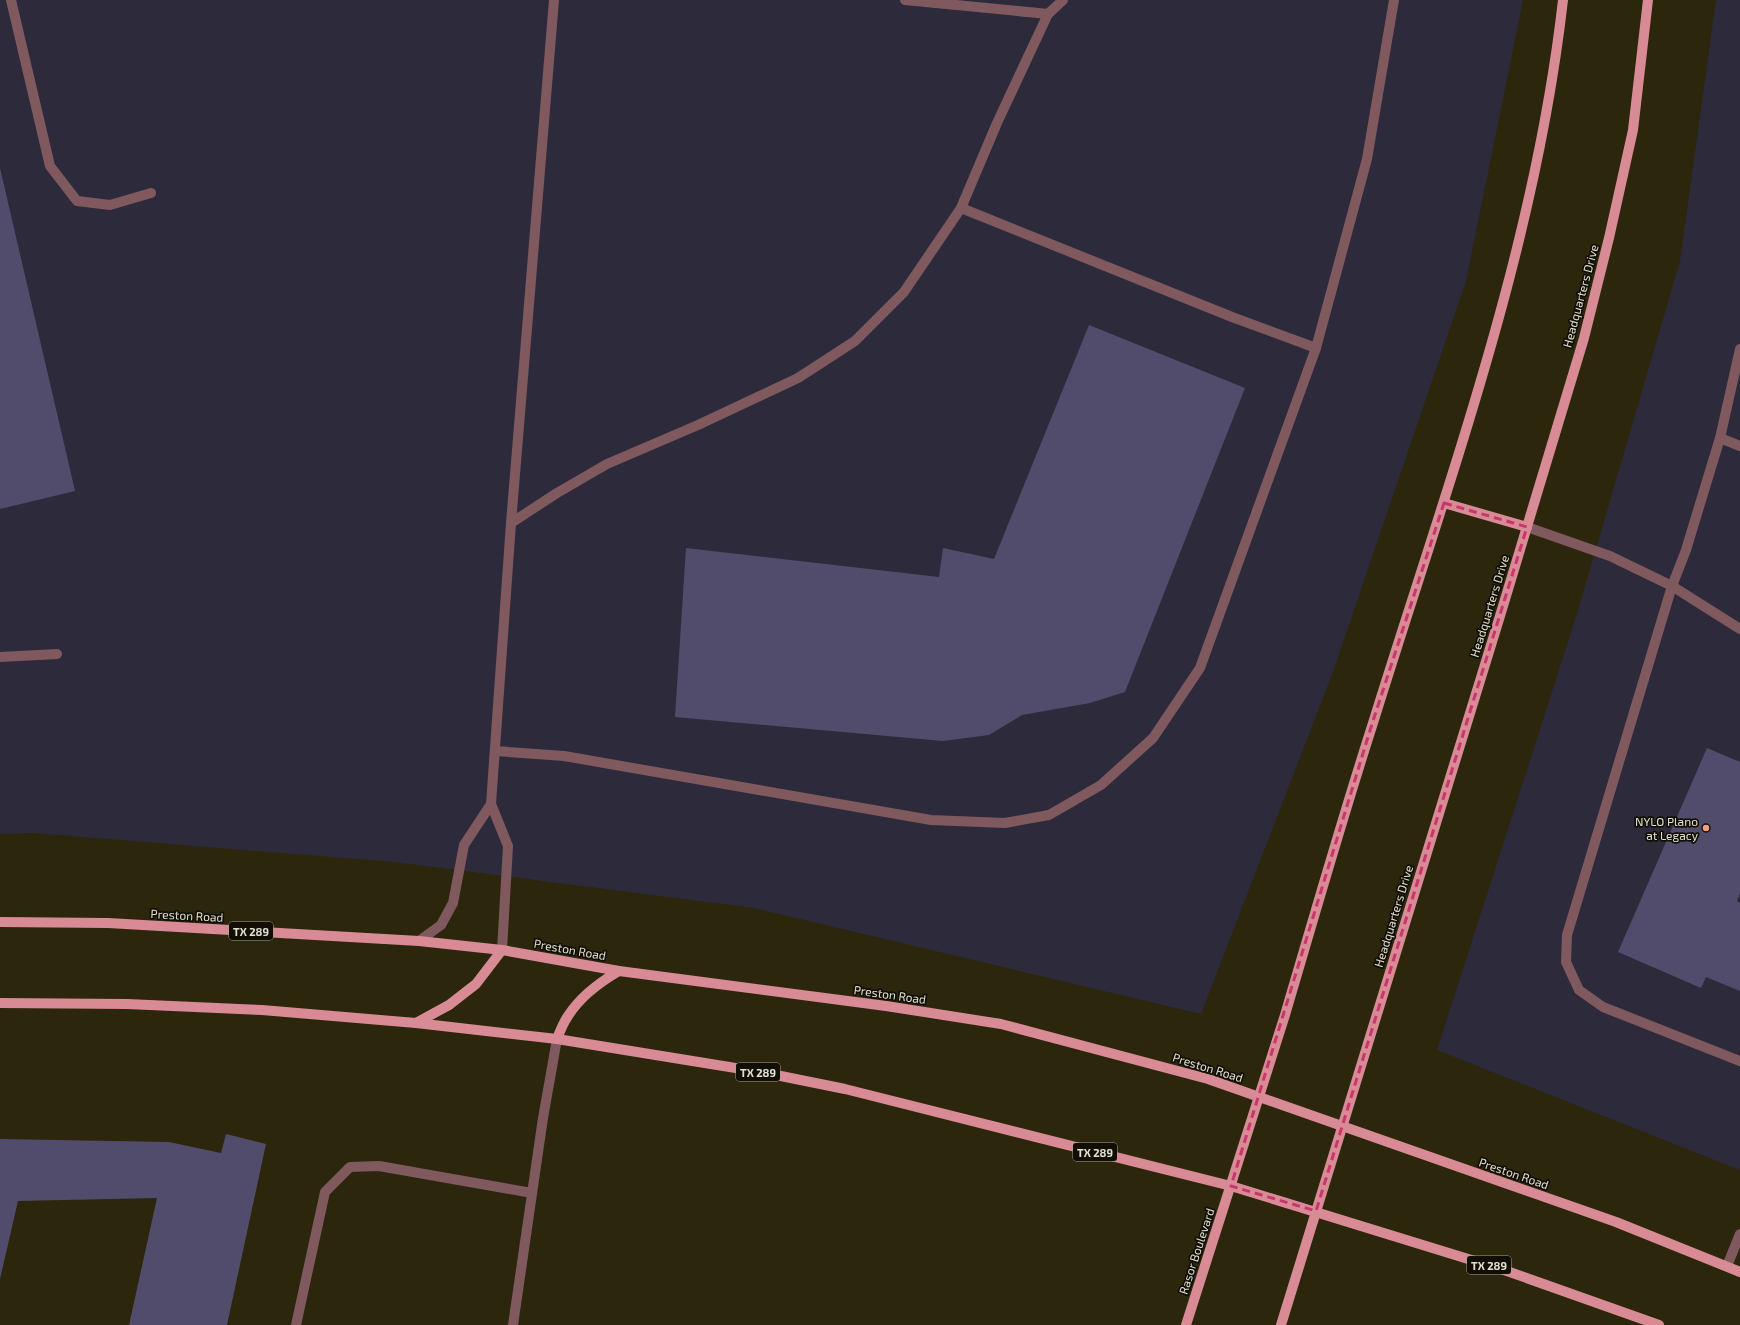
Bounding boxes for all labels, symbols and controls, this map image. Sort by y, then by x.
street label: Headquarters Drive [1560,243,1600,349]
street label: Headquarters Drive [1467,553,1511,659]
place label: NYLO Plano at Legacy [1635,814,1699,842]
marker: NYLO Plano at Legacy [1701,823,1711,833]
street label: Headquarters Drive [1371,863,1415,969]
street label: Preston Road [150,906,224,924]
road number: TX 289 [229,922,273,940]
street label: Preston Road [533,936,607,962]
street label: Preston Road [853,982,927,1006]
street label: Preston Road [1171,1050,1245,1084]
road number: TX 289 [736,1063,780,1081]
road number: TX 289 [1073,1143,1117,1161]
street label: Preston Road [1477,1155,1551,1191]
street label: Rasor Boulevard [1175,1206,1217,1296]
road number: TX 289 [1467,1256,1511,1274]

